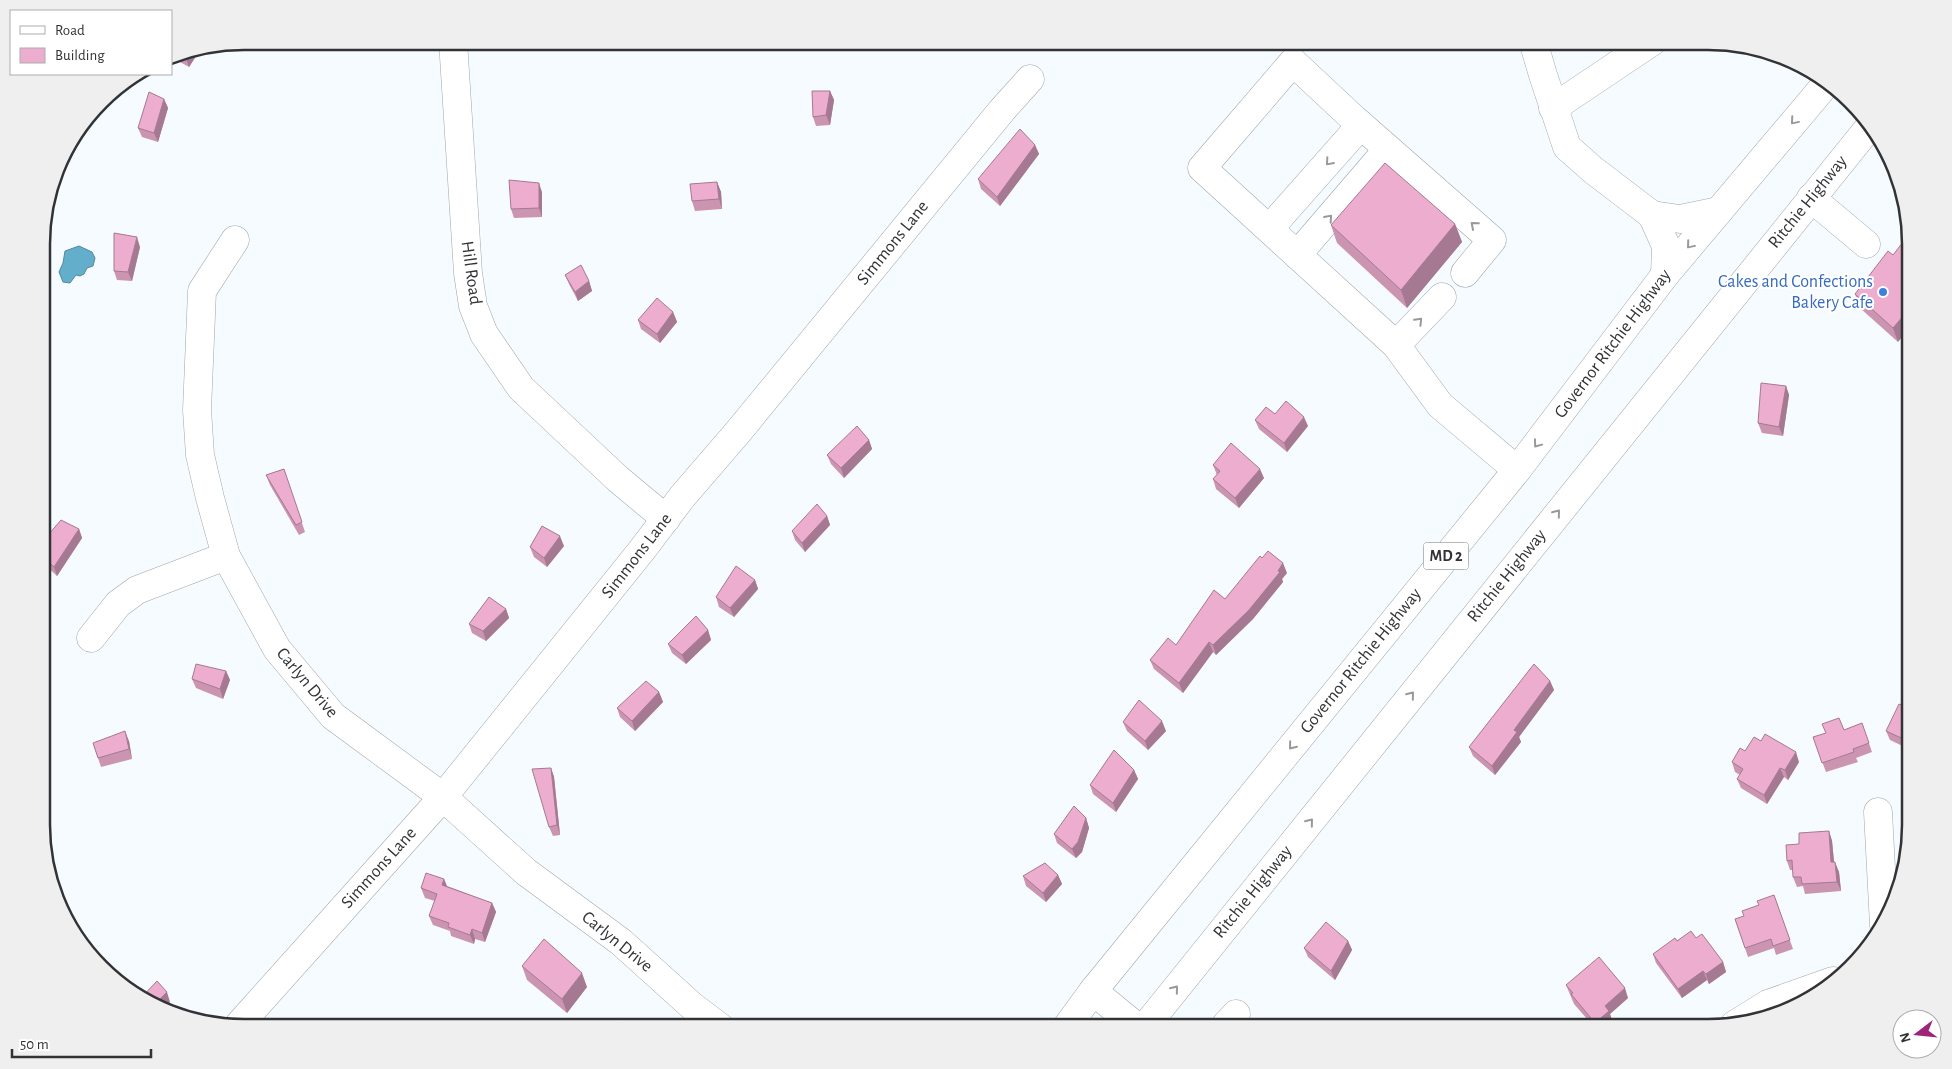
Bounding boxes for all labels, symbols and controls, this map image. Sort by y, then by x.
legend [10,10,172,75]
text: Road [55,23,85,38]
text: Building [55,48,105,63]
one-way arrow [1792,115,1800,124]
street label: Ritchie Highway [1765,152,1851,252]
one-way arrow [1325,156,1334,165]
street label: Simmons Lane [854,198,932,288]
one-way arrow [1323,214,1332,223]
one-way arrow [1471,221,1480,230]
street label: Hill Road [458,240,484,306]
one-way arrow [1687,240,1696,249]
street label: Governor Ritchie Highway [1551,266,1675,422]
place label: Cakes and Confections Bakery Cafe [1718,273,1873,312]
marker: Cakes and Confections Bakery Cafe [1877,286,1889,298]
one-way arrow [1413,318,1422,327]
one-way arrow [1535,438,1543,447]
street label: Simmons Lane [598,510,676,602]
one-way arrow [1551,510,1560,519]
street label: Ritchie Highway [1464,526,1550,626]
road number: MD 2 [1424,542,1468,570]
street label: Governor Ritchie Highway [1297,585,1425,737]
street label: Carlyn Drive [273,645,341,721]
one-way arrow [1406,692,1414,701]
one-way arrow [1288,741,1297,750]
one-way arrow [1304,819,1312,828]
street label: Simmons Lane [338,824,420,912]
street label: Ritchie Highway [1210,842,1296,942]
street label: Carlyn Drive [578,908,656,976]
one-way arrow [1170,986,1179,995]
north arrow [1892,1009,1942,1059]
scale bar [12,1026,151,1058]
text: N [1897,1031,1914,1044]
text: 50 m [20,1037,49,1052]

